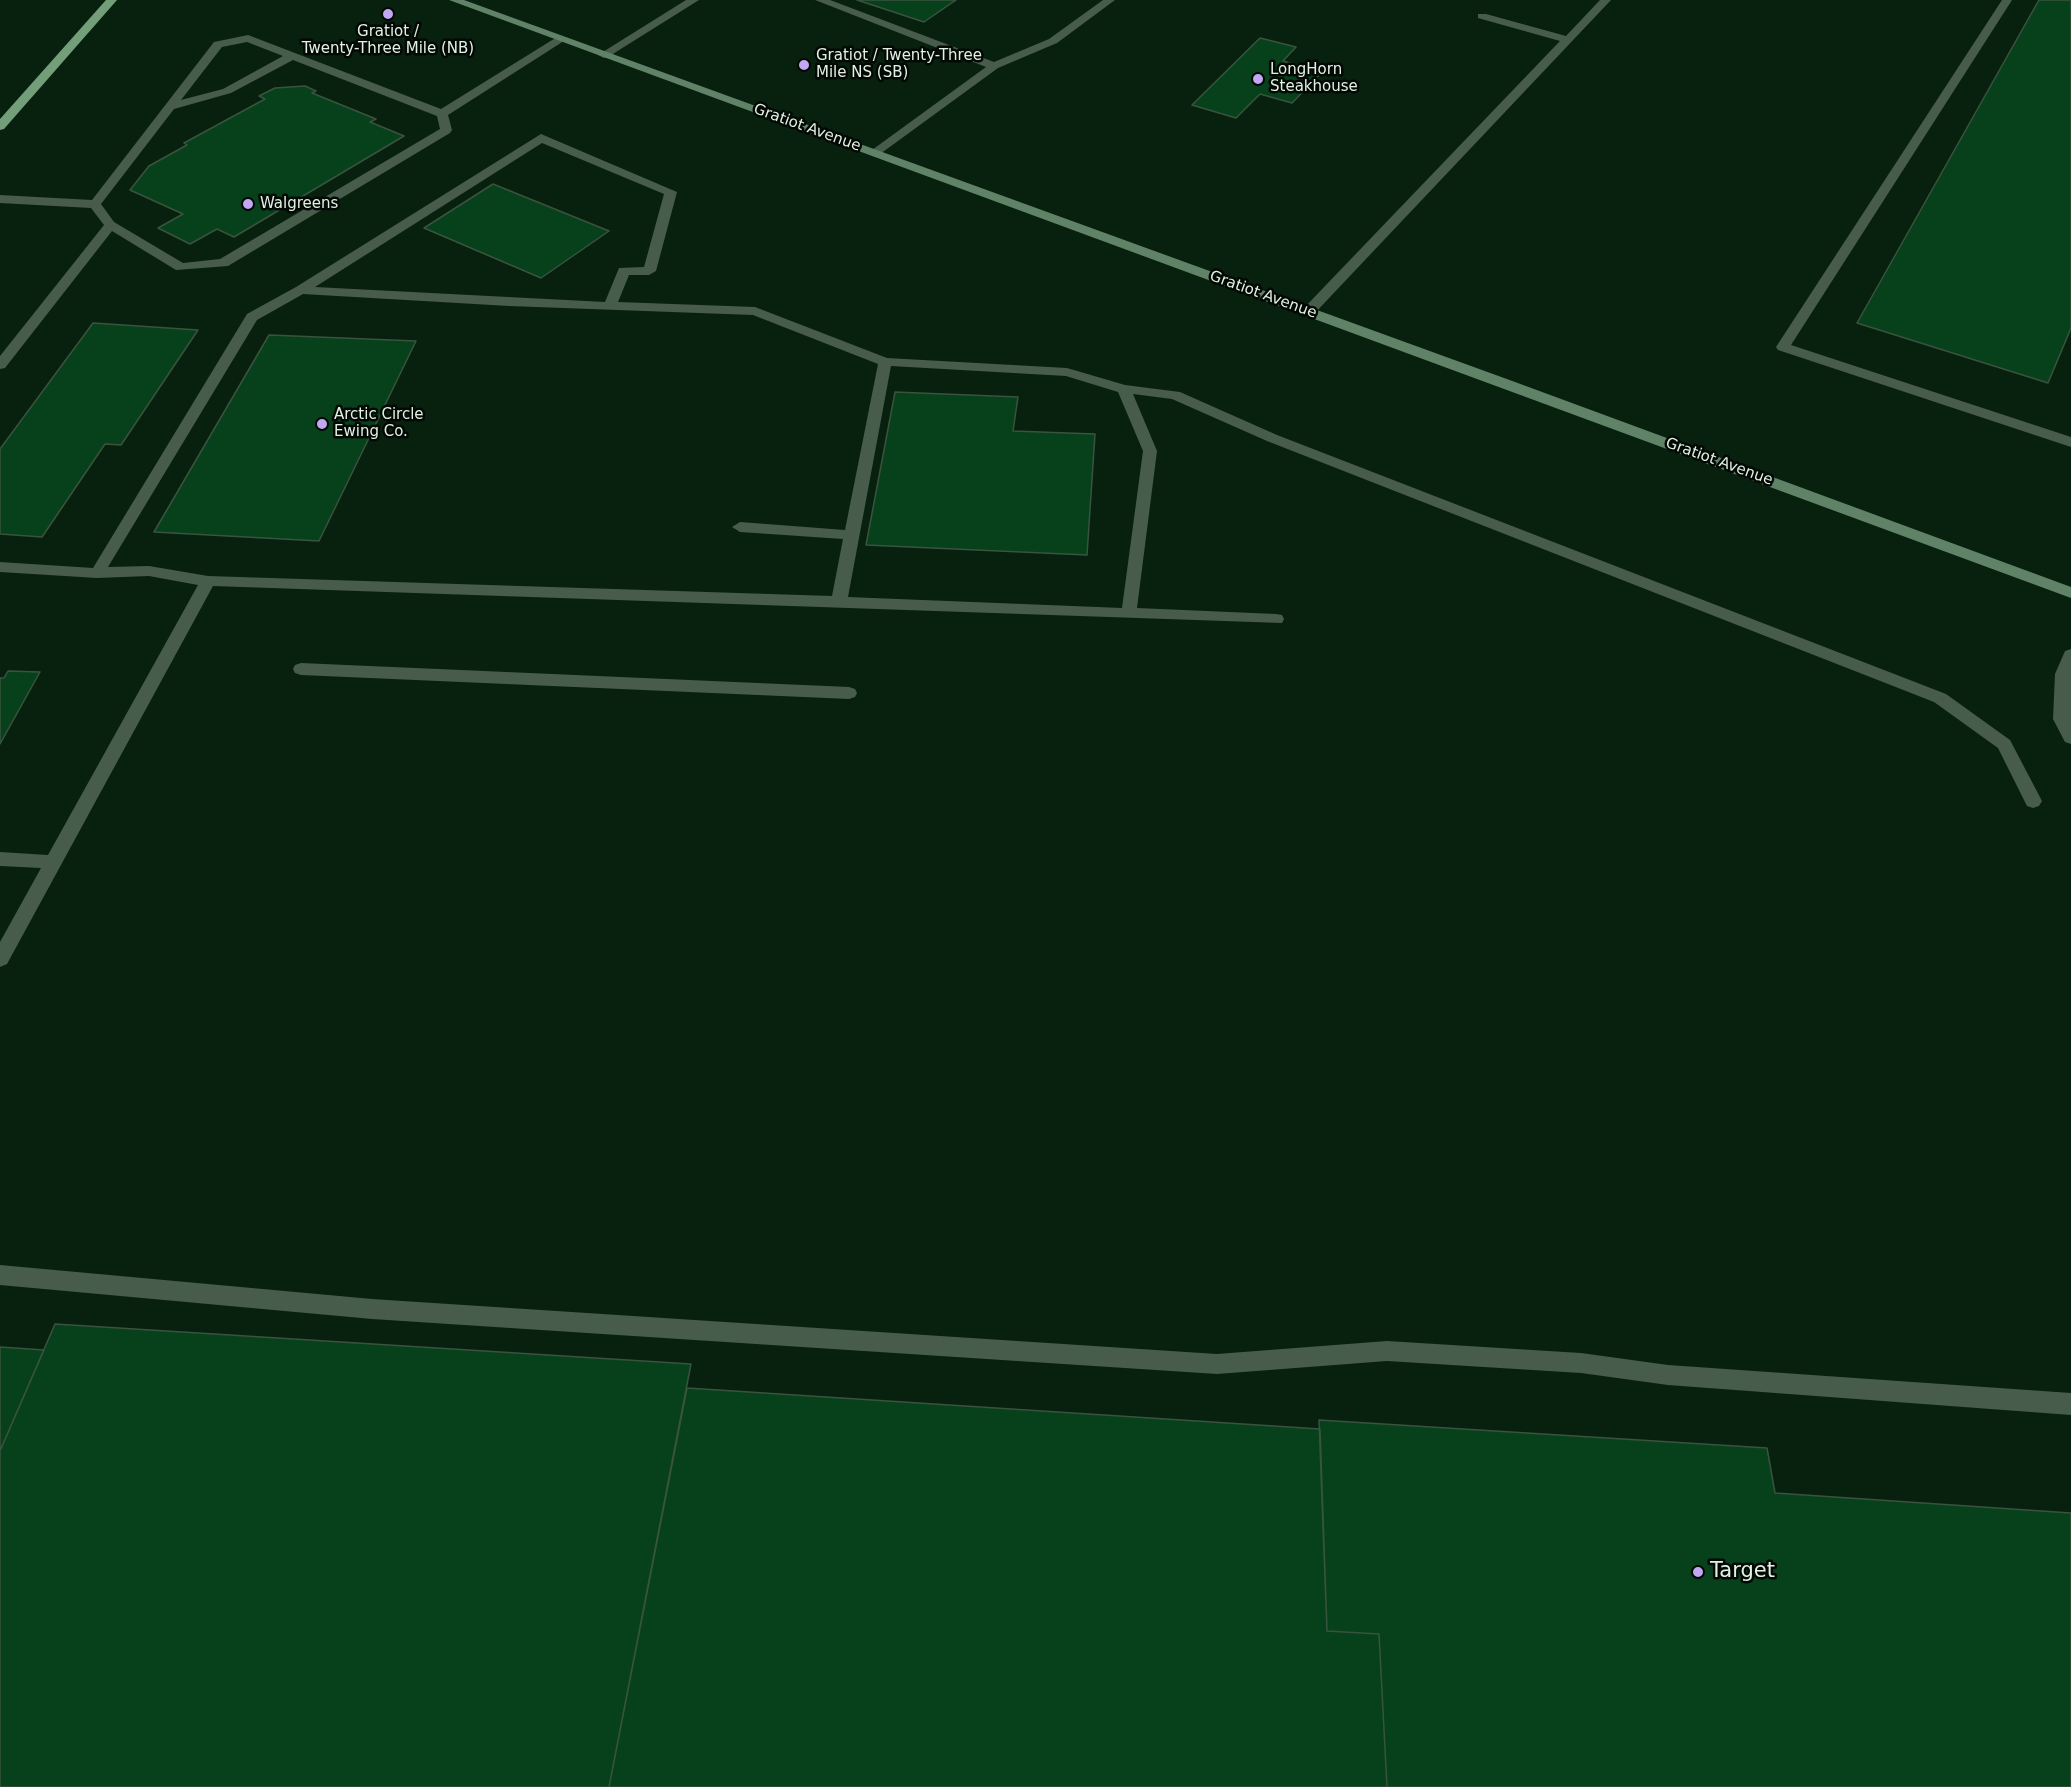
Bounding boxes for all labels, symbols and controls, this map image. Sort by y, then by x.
marker: Gratiot / Twenty-Three Mile (NB) [381,7,395,21]
place label: Gratiot / Twenty-Three Mile (NB) [302,23,474,58]
place label: Gratiot / Twenty-Three Mile NS (SB) [816,47,982,82]
marker: Gratiot / Twenty-Three Mile NS (SB) [797,58,811,72]
place label: LongHorn Steakhouse [1270,61,1358,96]
marker: LongHorn Steakhouse [1251,72,1265,86]
street label: Gratiot Avenue [751,100,863,156]
place label: Walgreens [260,195,338,213]
marker: Walgreens [241,197,255,211]
street label: Gratiot Avenue [1207,267,1319,323]
place label: Arctic Circle Ewing Co. [334,406,424,441]
marker: Arctic Circle Ewing Co. [315,417,329,431]
street label: Gratiot Avenue [1663,434,1775,490]
place label: Target [1710,1559,1775,1585]
marker: Target [1691,1565,1705,1579]

